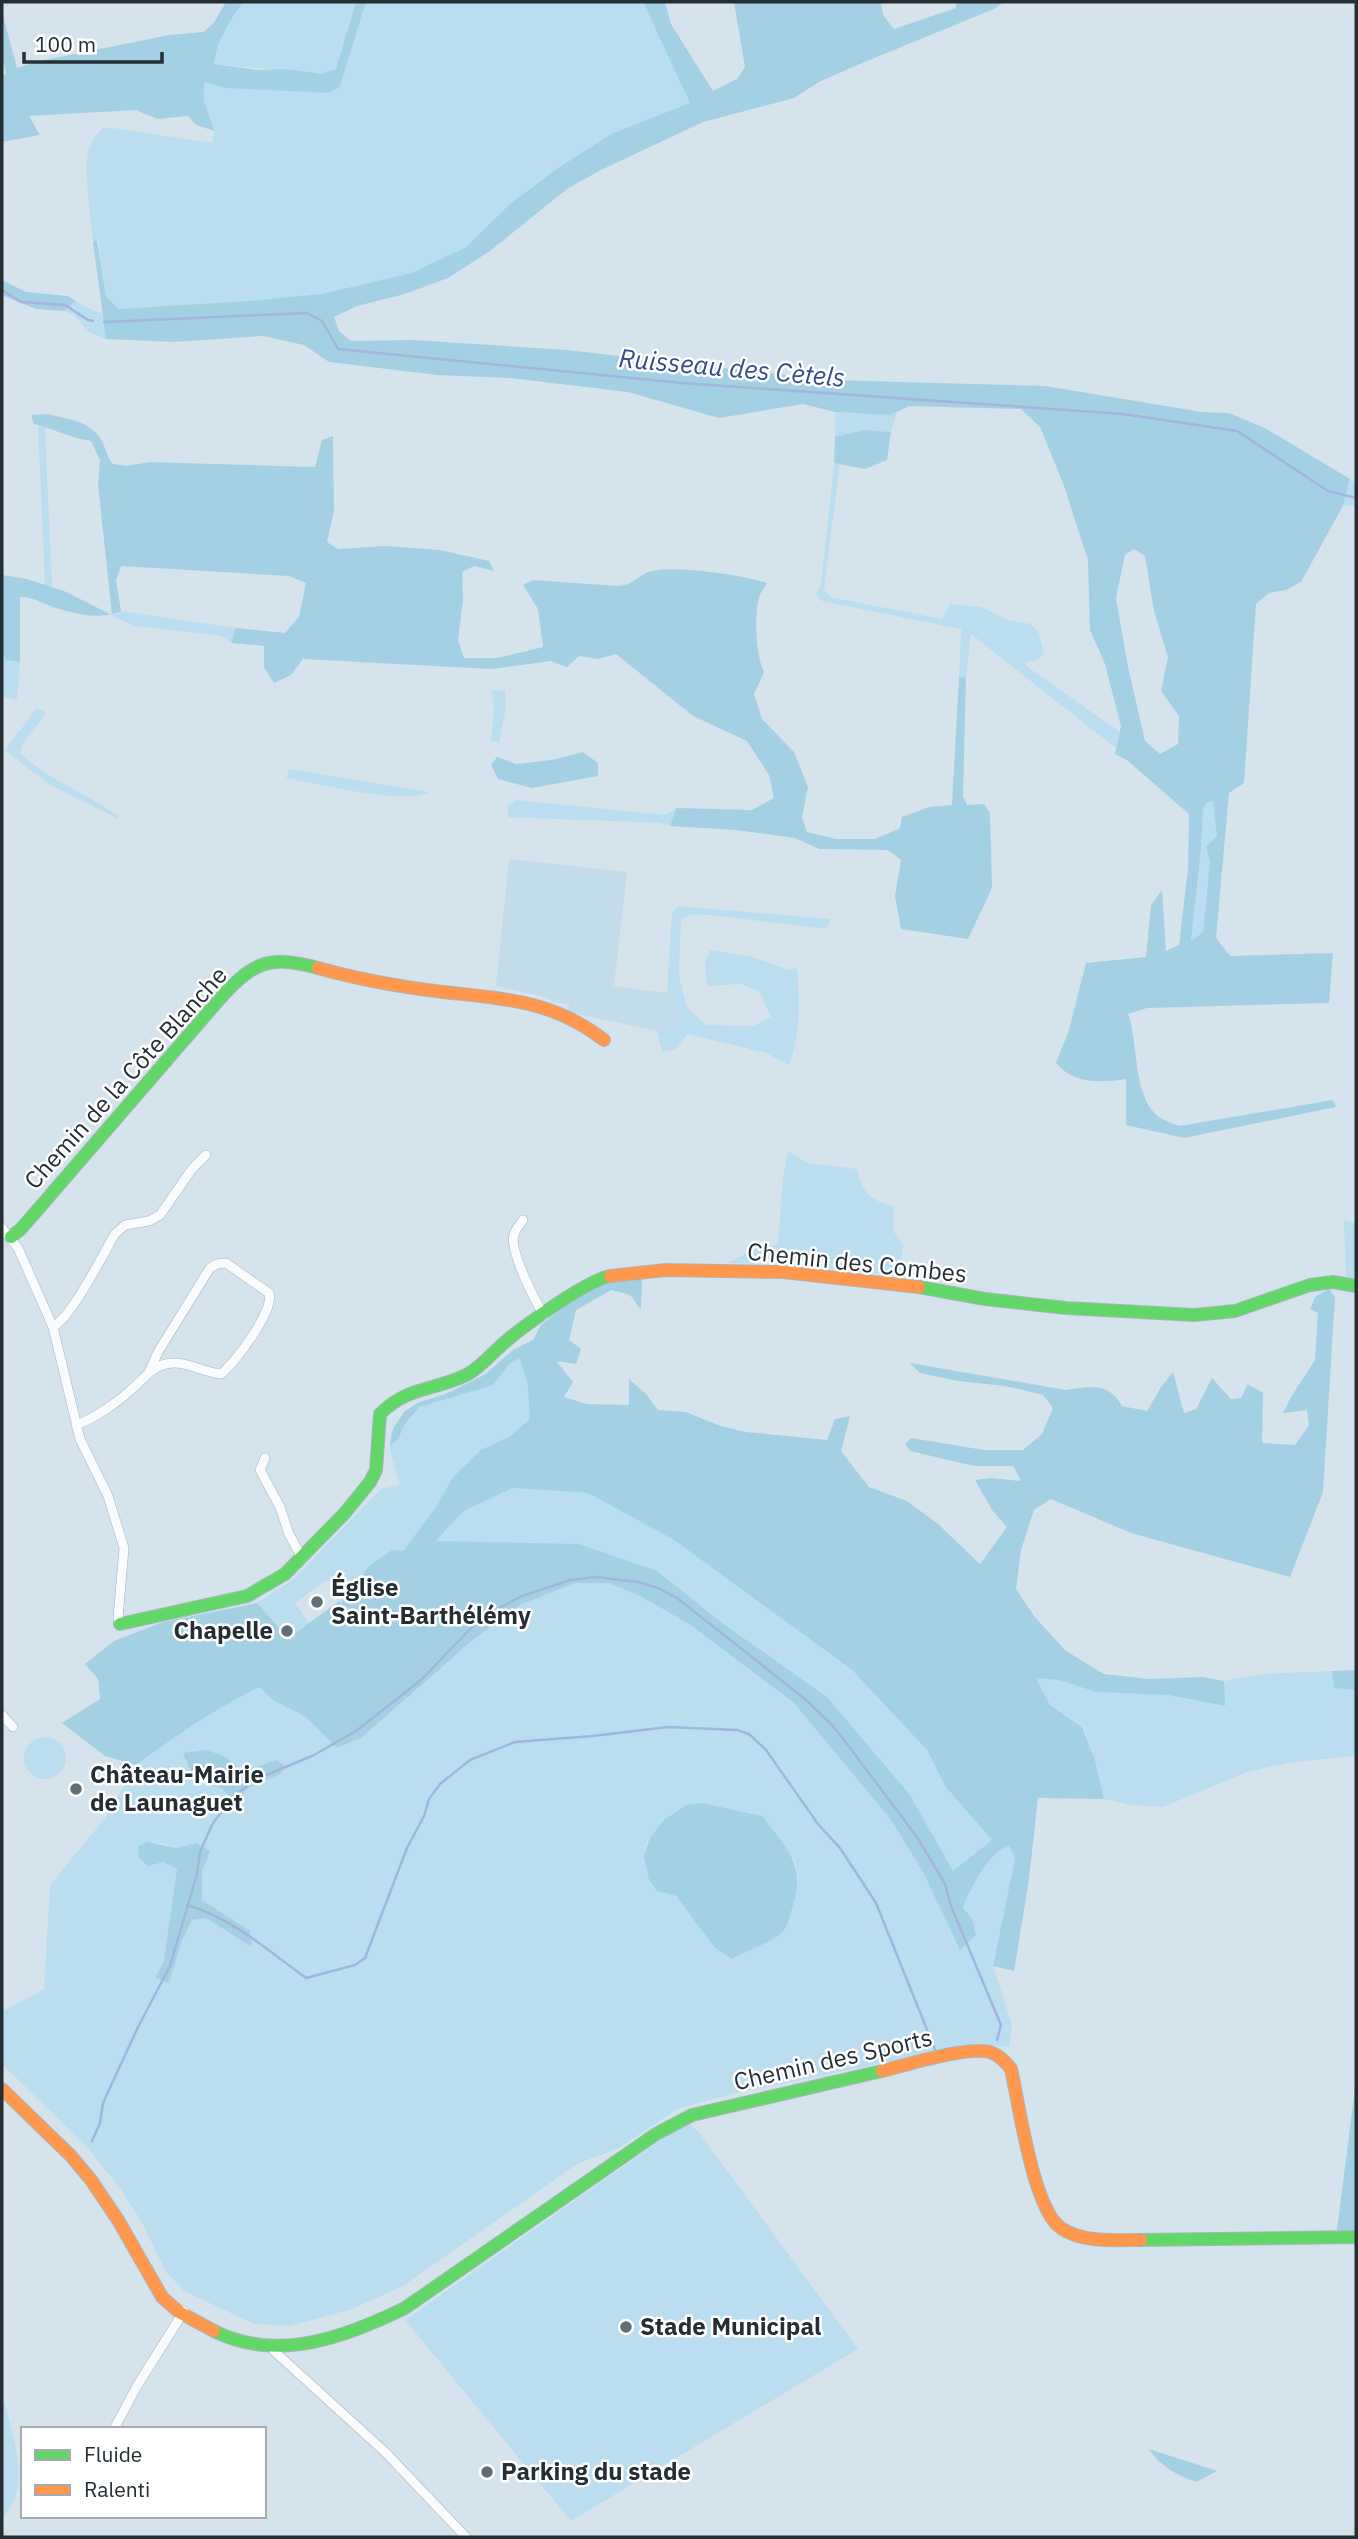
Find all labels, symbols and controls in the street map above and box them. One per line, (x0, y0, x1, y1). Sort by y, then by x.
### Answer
scale bar (24, 21, 163, 65)
text: 100 m (35, 30, 96, 58)
water label: Ruisseau des Cètels (617, 340, 847, 394)
street label: Chemin de la Côte Blanche (17, 959, 234, 1195)
street label: Chemin des Combes (746, 1235, 968, 1289)
place label: Église Saint-Barthélémy (331, 1571, 531, 1631)
marker: Église Saint-Barthélémy (309, 1594, 325, 1610)
place label: Chapelle (173, 1614, 273, 1646)
marker: Chapelle (279, 1623, 295, 1639)
place label: Château-Mairie de Launaguet (90, 1758, 264, 1818)
marker: Château-Mairie de Launaguet (68, 1781, 84, 1797)
street label: Chemin des Sports (730, 2021, 935, 2097)
place label: Stade Municipal (640, 2310, 821, 2342)
marker: Stade Municipal (618, 2319, 634, 2335)
legend (21, 2427, 266, 2518)
text: Fluide (84, 2440, 142, 2468)
place label: Parking du stade (501, 2455, 691, 2487)
marker: Parking du stade (479, 2464, 495, 2480)
text: Ralenti (84, 2475, 150, 2503)

